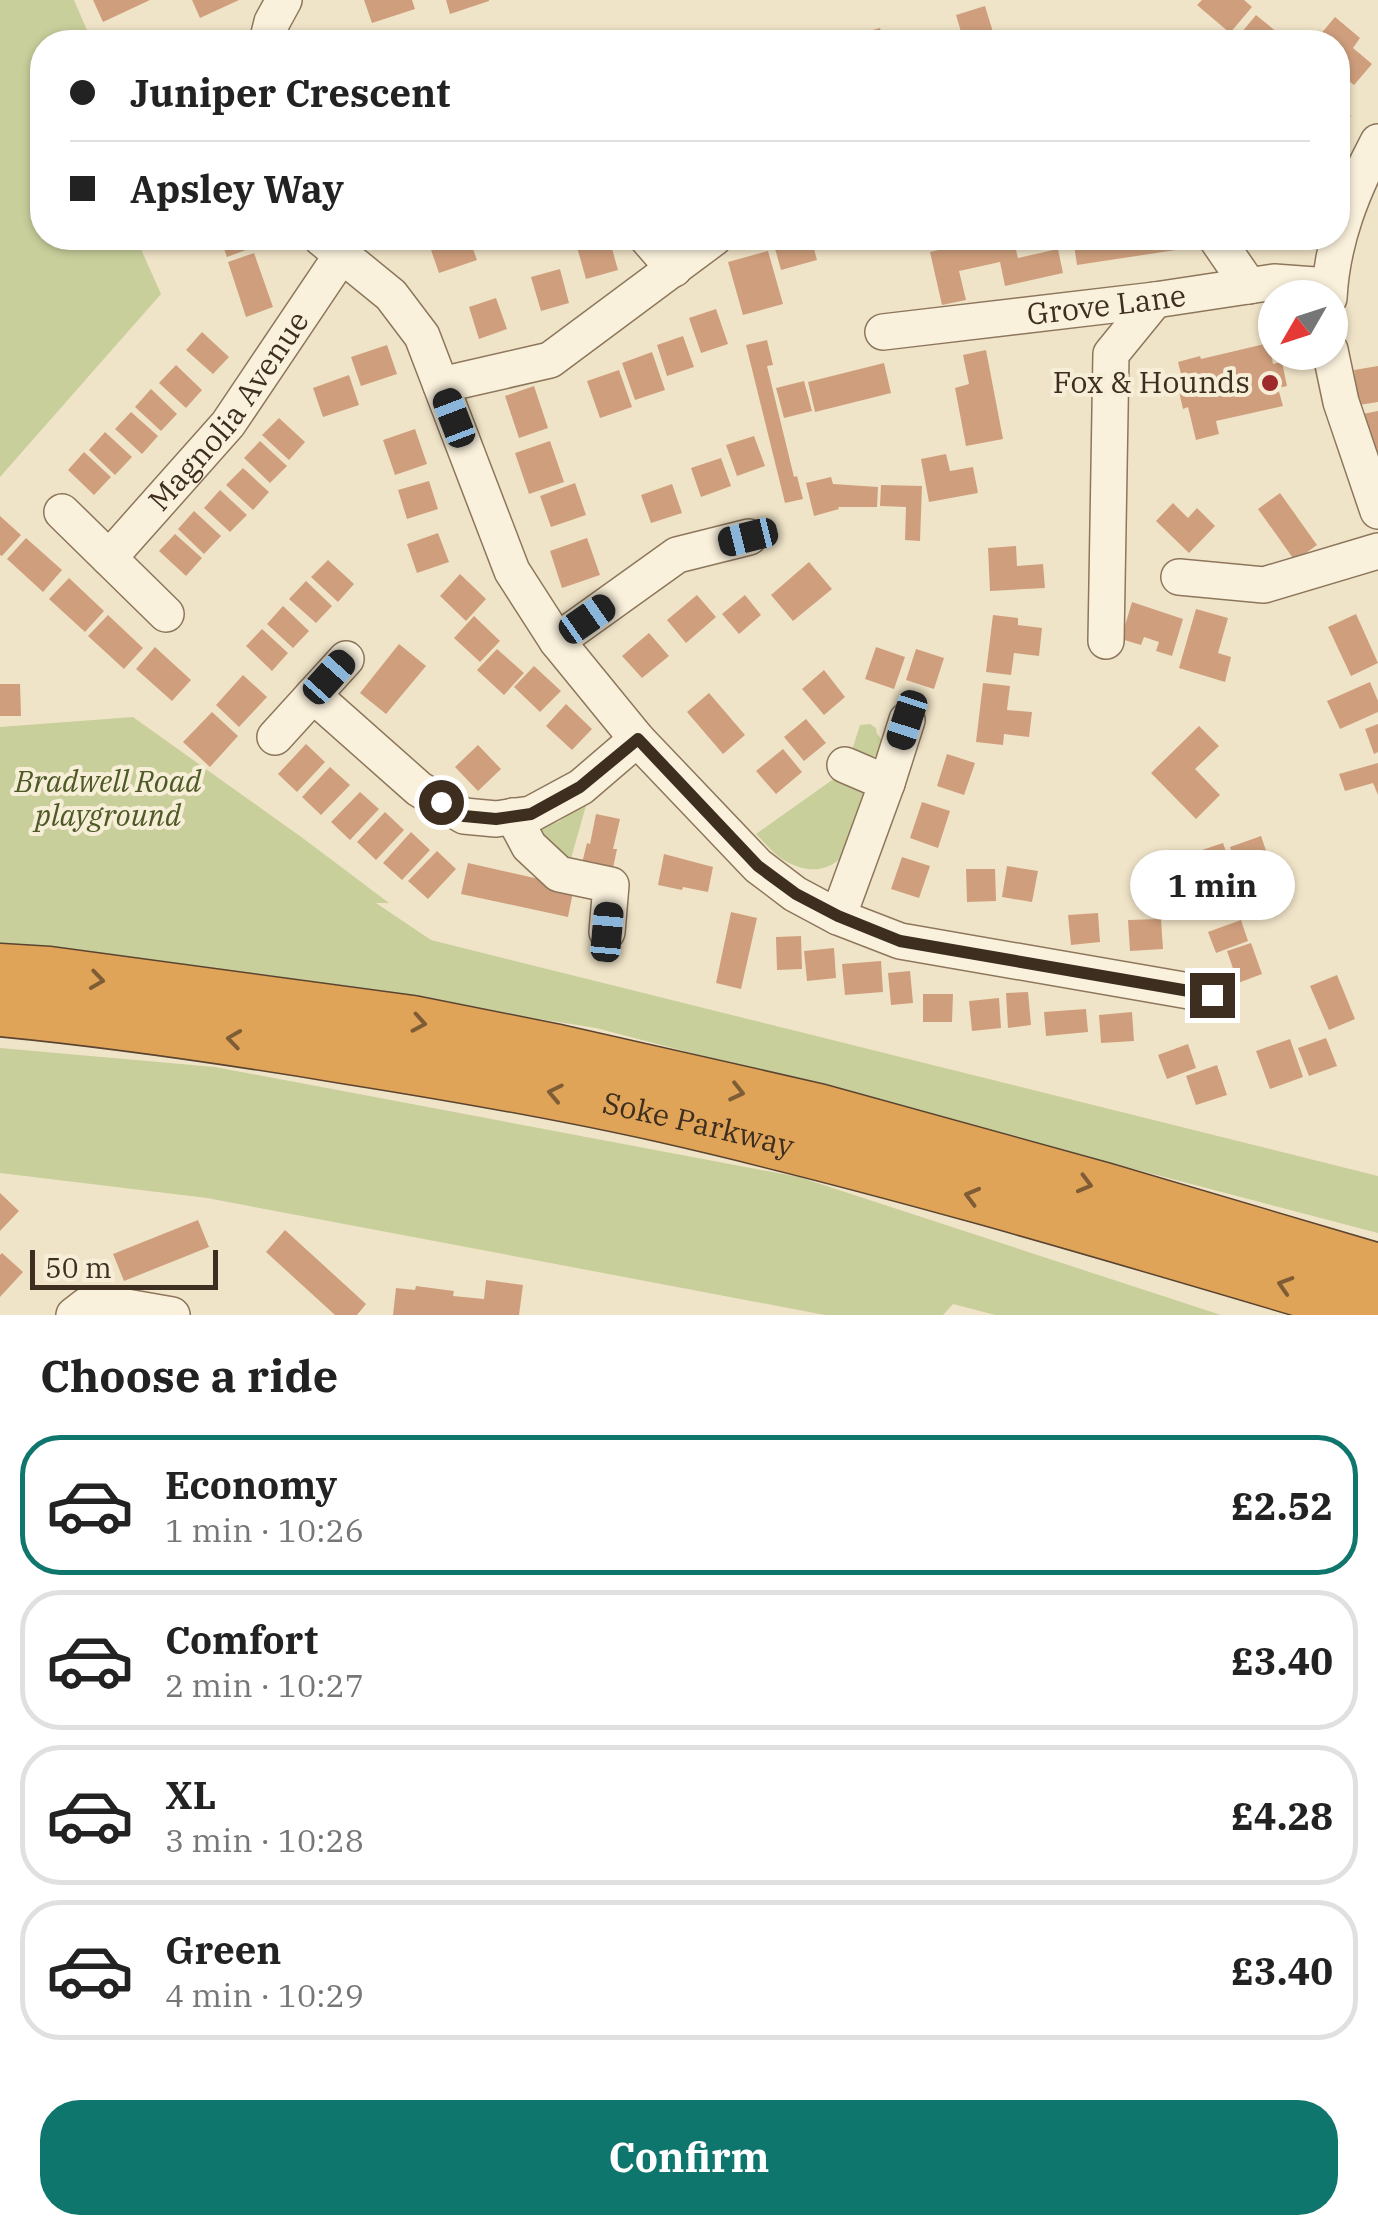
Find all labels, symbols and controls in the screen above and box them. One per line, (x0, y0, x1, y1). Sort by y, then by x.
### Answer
text: Juniper Crescent (130, 68, 450, 117)
text: Apsley Way (130, 164, 344, 213)
street label: Grove Lane (1025, 275, 1188, 333)
north arrow (1258, 280, 1348, 370)
map controls (1258, 280, 1348, 370)
street label: Magnolia Avenue (139, 303, 317, 518)
place label: Fox & Hounds (1053, 362, 1250, 401)
marker: Fox & Hounds (1259, 372, 1281, 394)
car (429, 385, 479, 451)
car (715, 515, 781, 559)
car (554, 590, 620, 648)
car (298, 645, 360, 709)
car (883, 687, 931, 753)
park label: Bradwell Road playground (14, 761, 202, 834)
route start (419, 780, 464, 825)
callout: 1 min (1130, 850, 1294, 920)
text: 1 min (1168, 864, 1257, 906)
car (589, 901, 625, 963)
one-way arrow (89, 968, 105, 989)
route end (1190, 973, 1235, 1018)
one-way arrow (411, 1012, 427, 1033)
one-way arrow (226, 1030, 243, 1051)
one-way arrow (728, 1080, 745, 1101)
street label: Soke Parkway (599, 1082, 798, 1165)
one-way arrow (546, 1084, 563, 1105)
one-way arrow (1076, 1172, 1093, 1193)
one-way arrow (964, 1186, 981, 1207)
scale bar (30, 1245, 218, 1290)
text: 50 m (45, 1249, 112, 1286)
one-way arrow (1277, 1276, 1294, 1297)
text: Choose a ride (40, 1346, 338, 1404)
icon: car (45, 1460, 135, 1550)
text: Economy (165, 1460, 337, 1509)
text: £2.52 (1231, 1481, 1333, 1530)
text: 1 min · 10:26 (165, 1509, 364, 1551)
icon: car (45, 1615, 135, 1705)
text: Comfort (165, 1615, 318, 1664)
text: £3.40 (1231, 1636, 1333, 1685)
text: 2 min · 10:27 (165, 1664, 364, 1706)
icon: car (45, 1770, 135, 1860)
text: XL (165, 1770, 216, 1819)
text: £4.28 (1231, 1791, 1333, 1840)
text: 3 min · 10:28 (165, 1819, 364, 1861)
icon: car (45, 1925, 135, 2015)
text: Green (165, 1925, 281, 1974)
text: £3.40 (1231, 1946, 1333, 1995)
text: 4 min · 10:29 (165, 1974, 364, 2016)
button: Confirm (40, 2100, 1338, 2215)

